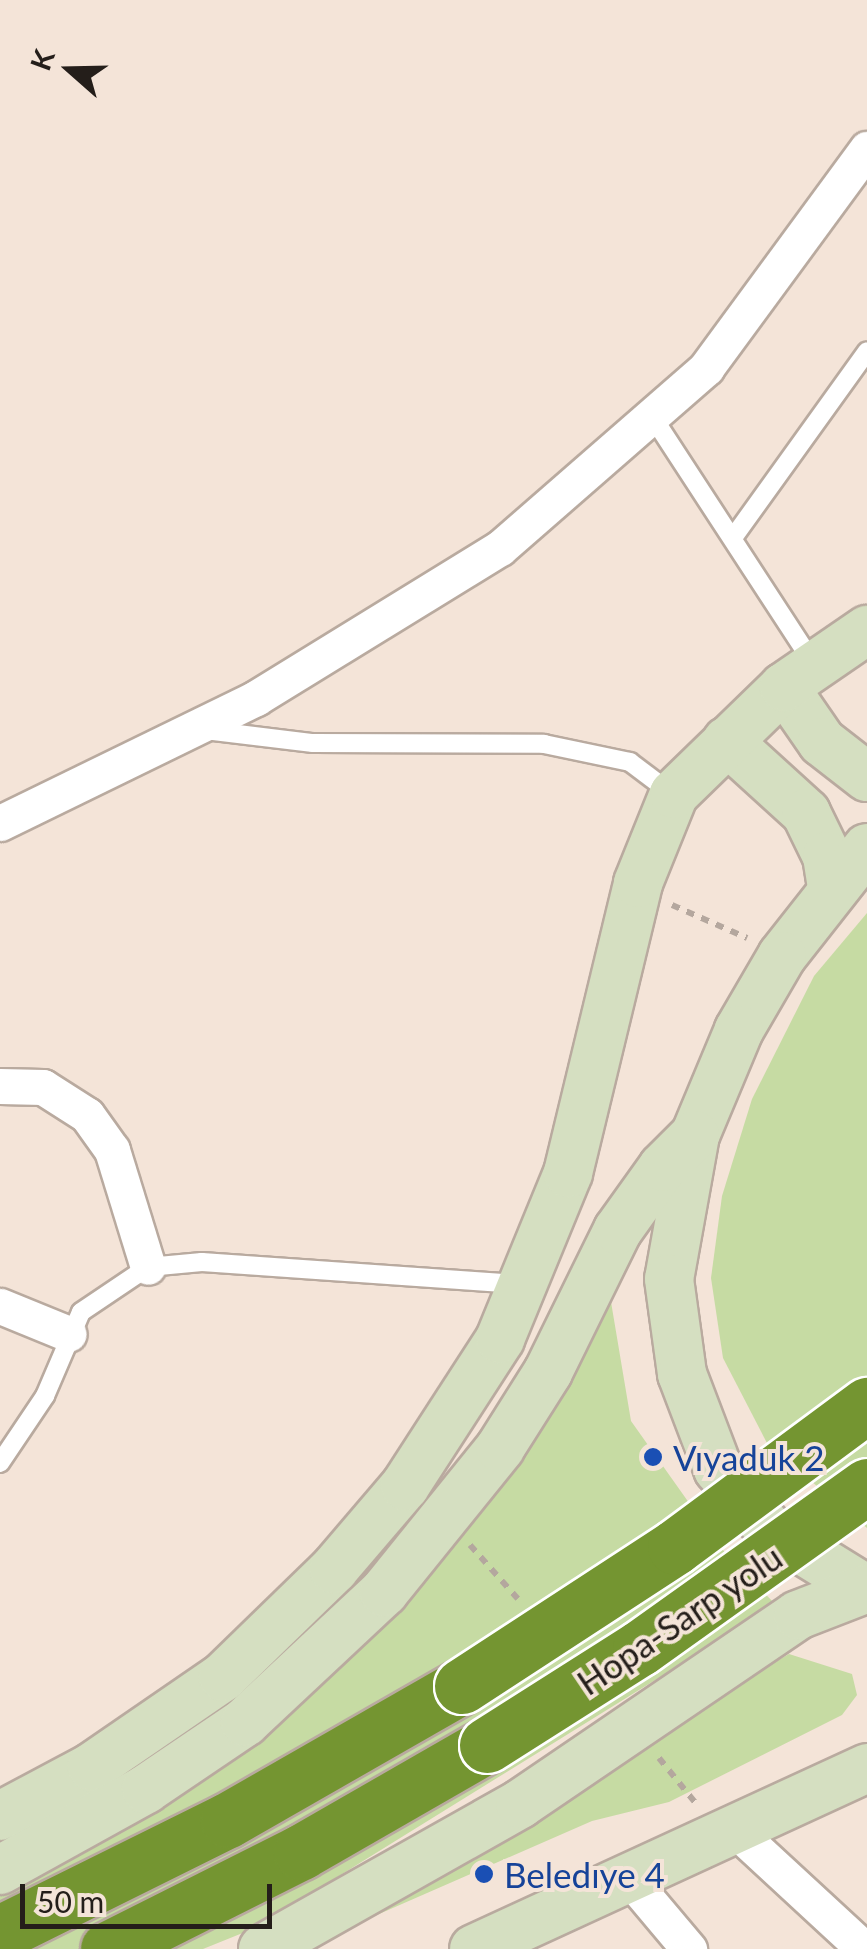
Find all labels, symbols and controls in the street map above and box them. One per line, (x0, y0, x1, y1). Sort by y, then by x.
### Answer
north arrow (20, 20, 120, 120)
text: K (23, 45, 61, 75)
place label: Vıyaduk 2 (673, 1436, 824, 1478)
marker: Vıyaduk 2 (642, 1446, 664, 1468)
street label: Hopa-Sarp yolu (568, 1535, 790, 1703)
place label: Beledıye 4 (504, 1853, 665, 1895)
marker: Beledıye 4 (473, 1863, 495, 1885)
scale bar (25, 1864, 278, 1926)
text: 50 m (37, 1883, 104, 1919)

